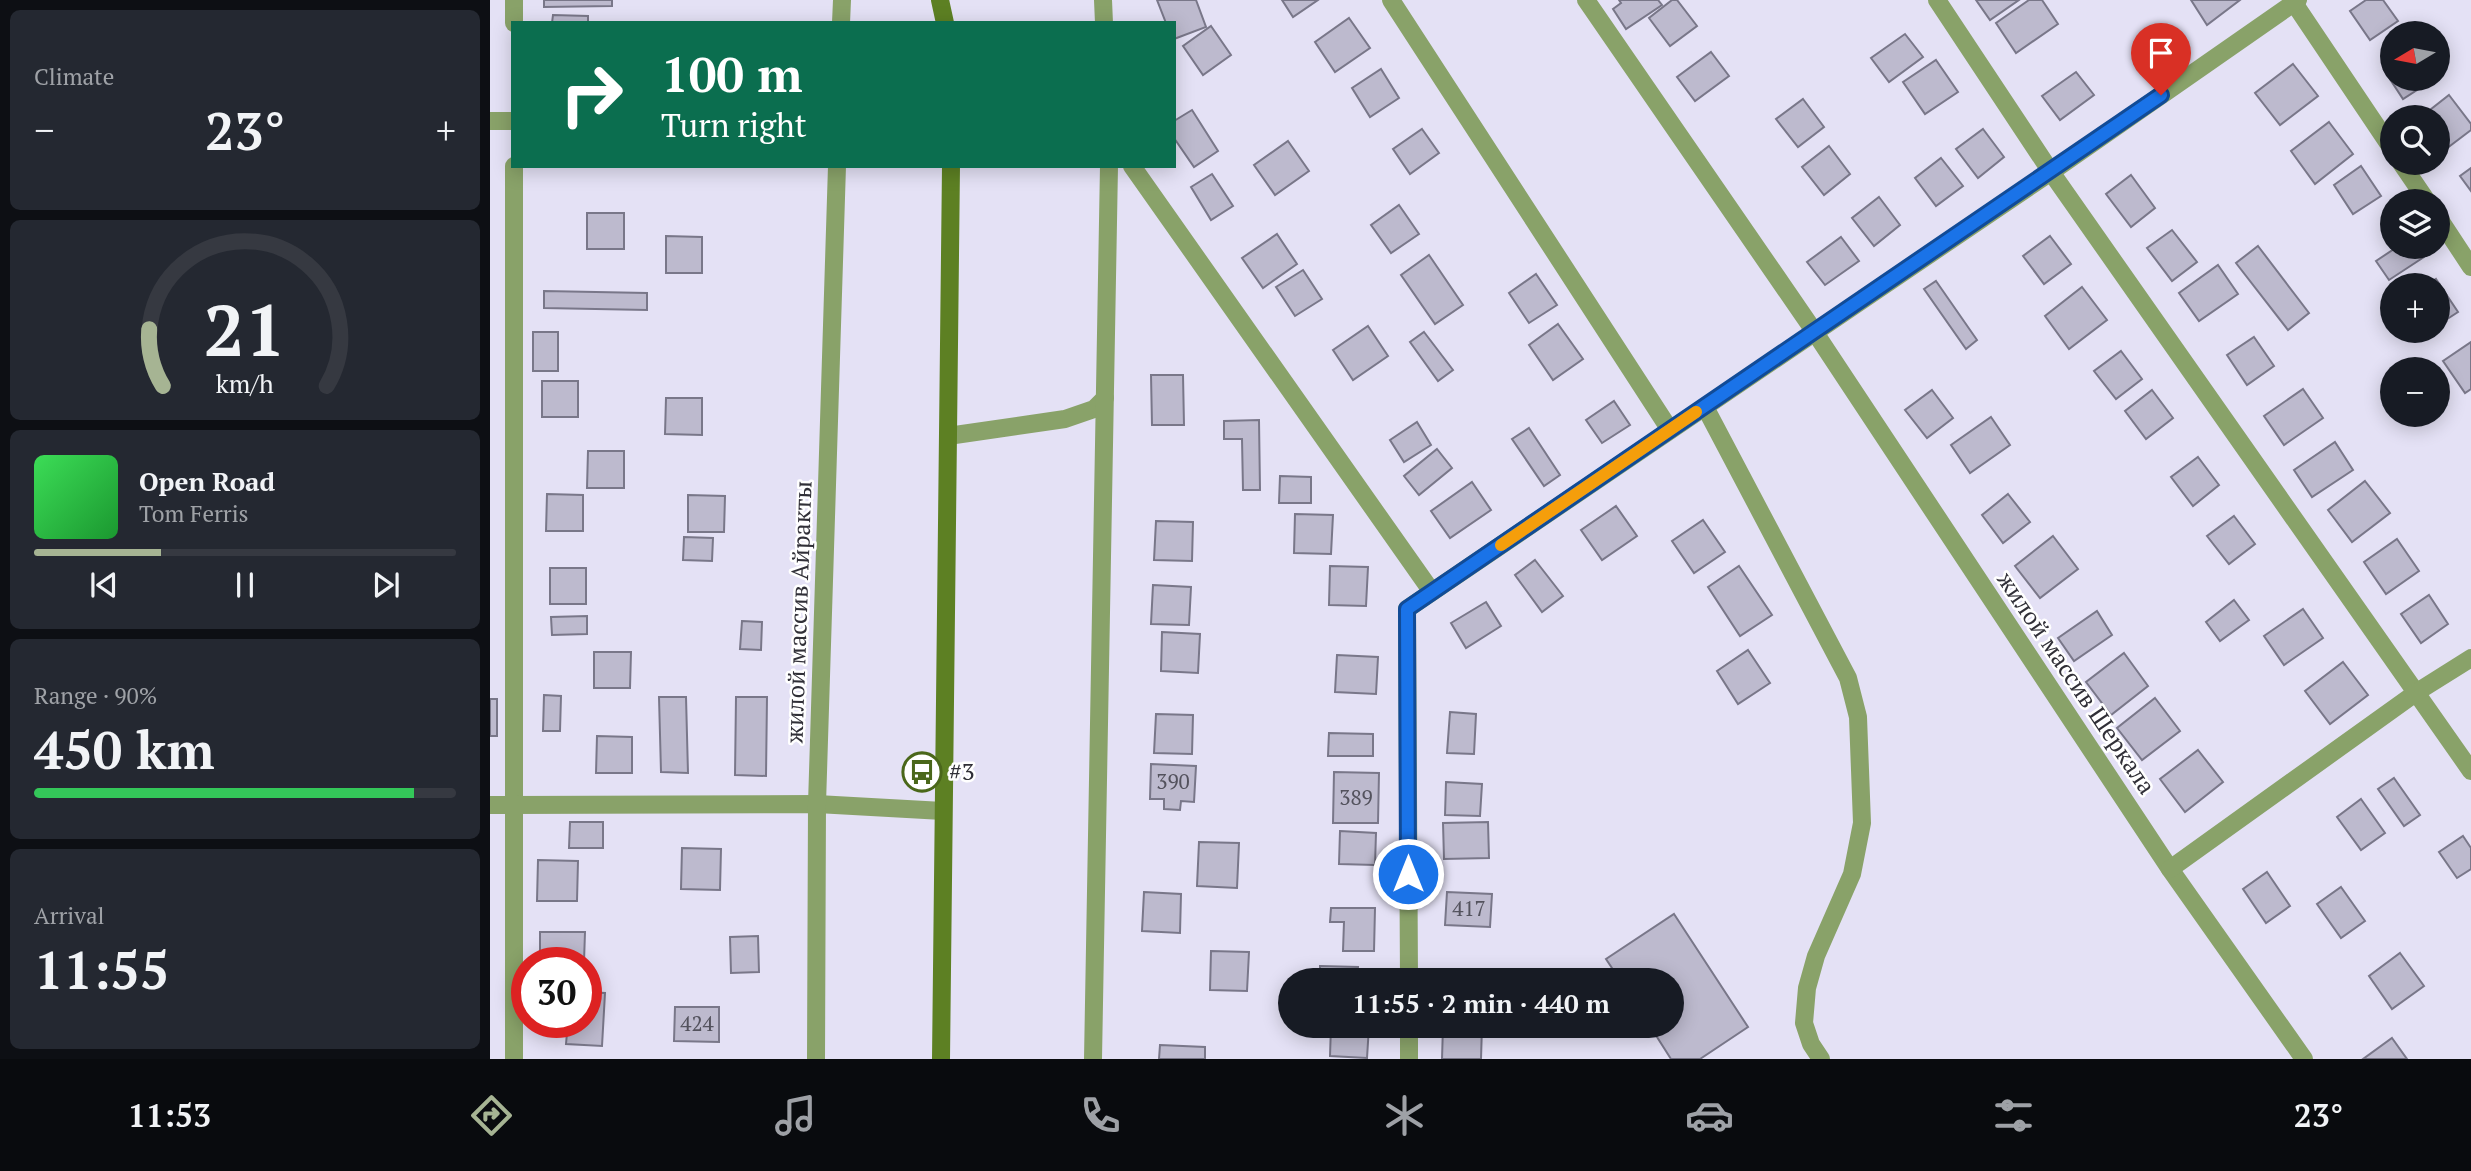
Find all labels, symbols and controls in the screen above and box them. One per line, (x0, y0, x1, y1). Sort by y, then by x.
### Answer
north arrow (2380, 21, 2450, 91)
map controls (2380, 21, 2450, 427)
pin (2131, 23, 2191, 95)
icon: arrive (2142, 34, 2180, 72)
text: 100 m (661, 41, 803, 106)
icon: right (546, 49, 637, 140)
text: Climate (34, 61, 114, 92)
text: 23° (205, 96, 285, 165)
text: Turn right (661, 104, 807, 146)
text: − (34, 105, 54, 155)
text: + (436, 105, 456, 155)
button: search (2380, 105, 2450, 175)
button: layers (2380, 189, 2450, 259)
button: + (2380, 273, 2450, 343)
text: 21 (204, 280, 286, 377)
button: − (2380, 357, 2450, 427)
text: km/h (216, 366, 274, 399)
text: Open Road (139, 464, 275, 498)
street label: жилой массив Айракты (777, 480, 819, 744)
text: Tom Ferris (139, 498, 249, 529)
street label: жилой массив Шеркала (1990, 565, 2163, 800)
icon: previous (85, 566, 123, 604)
icon: pause (226, 566, 264, 604)
icon: next (367, 566, 405, 604)
text: Range · 90% (34, 680, 157, 711)
text: 450 km (34, 715, 215, 784)
bus stop icon: #3 (901, 751, 943, 793)
place label: #3 (949, 755, 975, 787)
house number: 390 (1156, 767, 1190, 795)
house number: 389 (1339, 783, 1373, 811)
position arrow (1371, 837, 1445, 911)
house number: 417 (1452, 894, 1486, 922)
text: Arrival (34, 900, 105, 931)
text: 11:55 (34, 935, 169, 1004)
speed limit sign: 30 (511, 947, 602, 1038)
text: 11:55 · 2 min · 440 m (1352, 986, 1610, 1020)
house number: 424 (680, 1009, 715, 1037)
icon: directions (467, 1091, 516, 1140)
icon: music (771, 1091, 820, 1140)
icon: phone (1076, 1091, 1125, 1140)
icon: climate (1380, 1091, 1429, 1140)
icon: car (1685, 1091, 1734, 1140)
icon: filters (1989, 1091, 2038, 1140)
text: 11:53 (128, 1094, 211, 1136)
text: 23° (2294, 1094, 2343, 1136)

